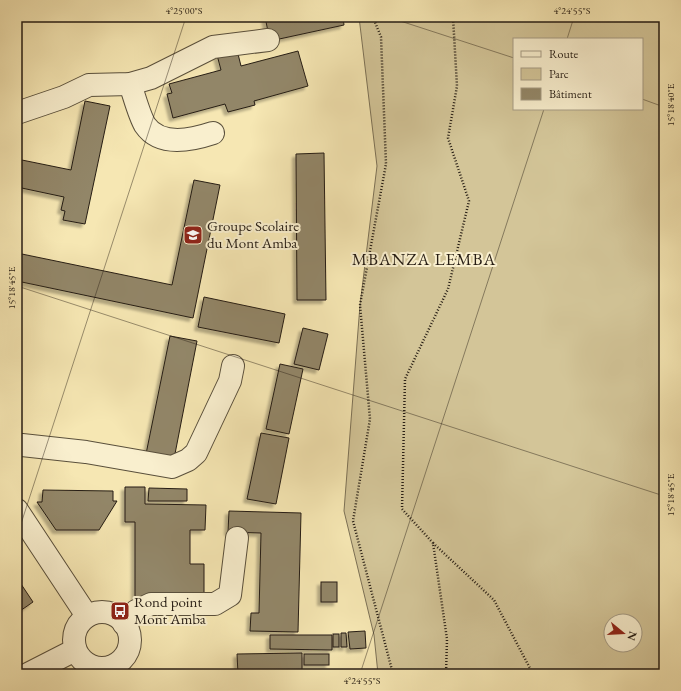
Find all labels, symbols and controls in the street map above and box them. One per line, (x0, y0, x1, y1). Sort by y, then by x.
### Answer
text: 4°25'00"S (166, 4, 203, 17)
text: 4°24'55"S (554, 4, 591, 17)
legend (513, 38, 643, 110)
text: Route (549, 46, 579, 62)
text: Parc (549, 66, 569, 82)
text: 15°18'40"E (664, 83, 677, 126)
text: Bâtiment (549, 86, 592, 102)
place label: Groupe Scolaire du Mont Amba (207, 216, 299, 252)
school or university icon: Groupe Scolaire du Mont Amba (182, 224, 204, 246)
district label: MBANZA LEMBA (352, 248, 496, 270)
text: 15°18'45"E (5, 266, 18, 309)
text: 15°18'45"E (664, 473, 677, 516)
place label: Rond point Mont Amba (134, 592, 206, 628)
bus stop icon: Rond point Mont Amba (109, 600, 131, 622)
north arrow (603, 613, 643, 653)
text: N (624, 630, 641, 643)
text: 4°24'55"S (344, 674, 381, 687)

